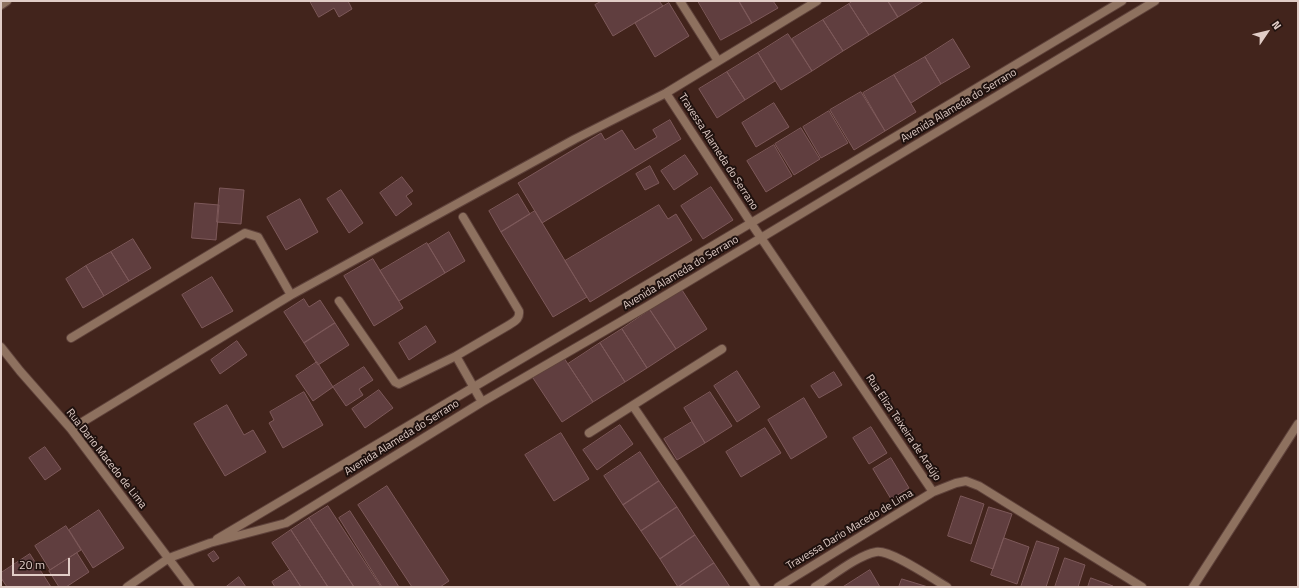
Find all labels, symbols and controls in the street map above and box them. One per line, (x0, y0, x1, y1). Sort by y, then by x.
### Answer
north arrow (1247, 12, 1287, 52)
text: N (1268, 17, 1286, 33)
street label: Avenida Alameda do Serrano (899, 66, 1019, 146)
street label: Travessa Alameda do Serrano (675, 91, 761, 213)
street label: Avenida Alameda do Serrano (621, 233, 741, 313)
street label: Rua Eliza Teixeira de Araújo (862, 372, 944, 484)
street label: Avenida Alameda do Serrano (342, 397, 462, 479)
street label: Rua Dario Macedo de Lima (63, 407, 149, 511)
street label: Travessa Dario Macedo de Lima (784, 487, 916, 573)
scale bar (14, 550, 72, 576)
text: 20 m (19, 555, 45, 574)

